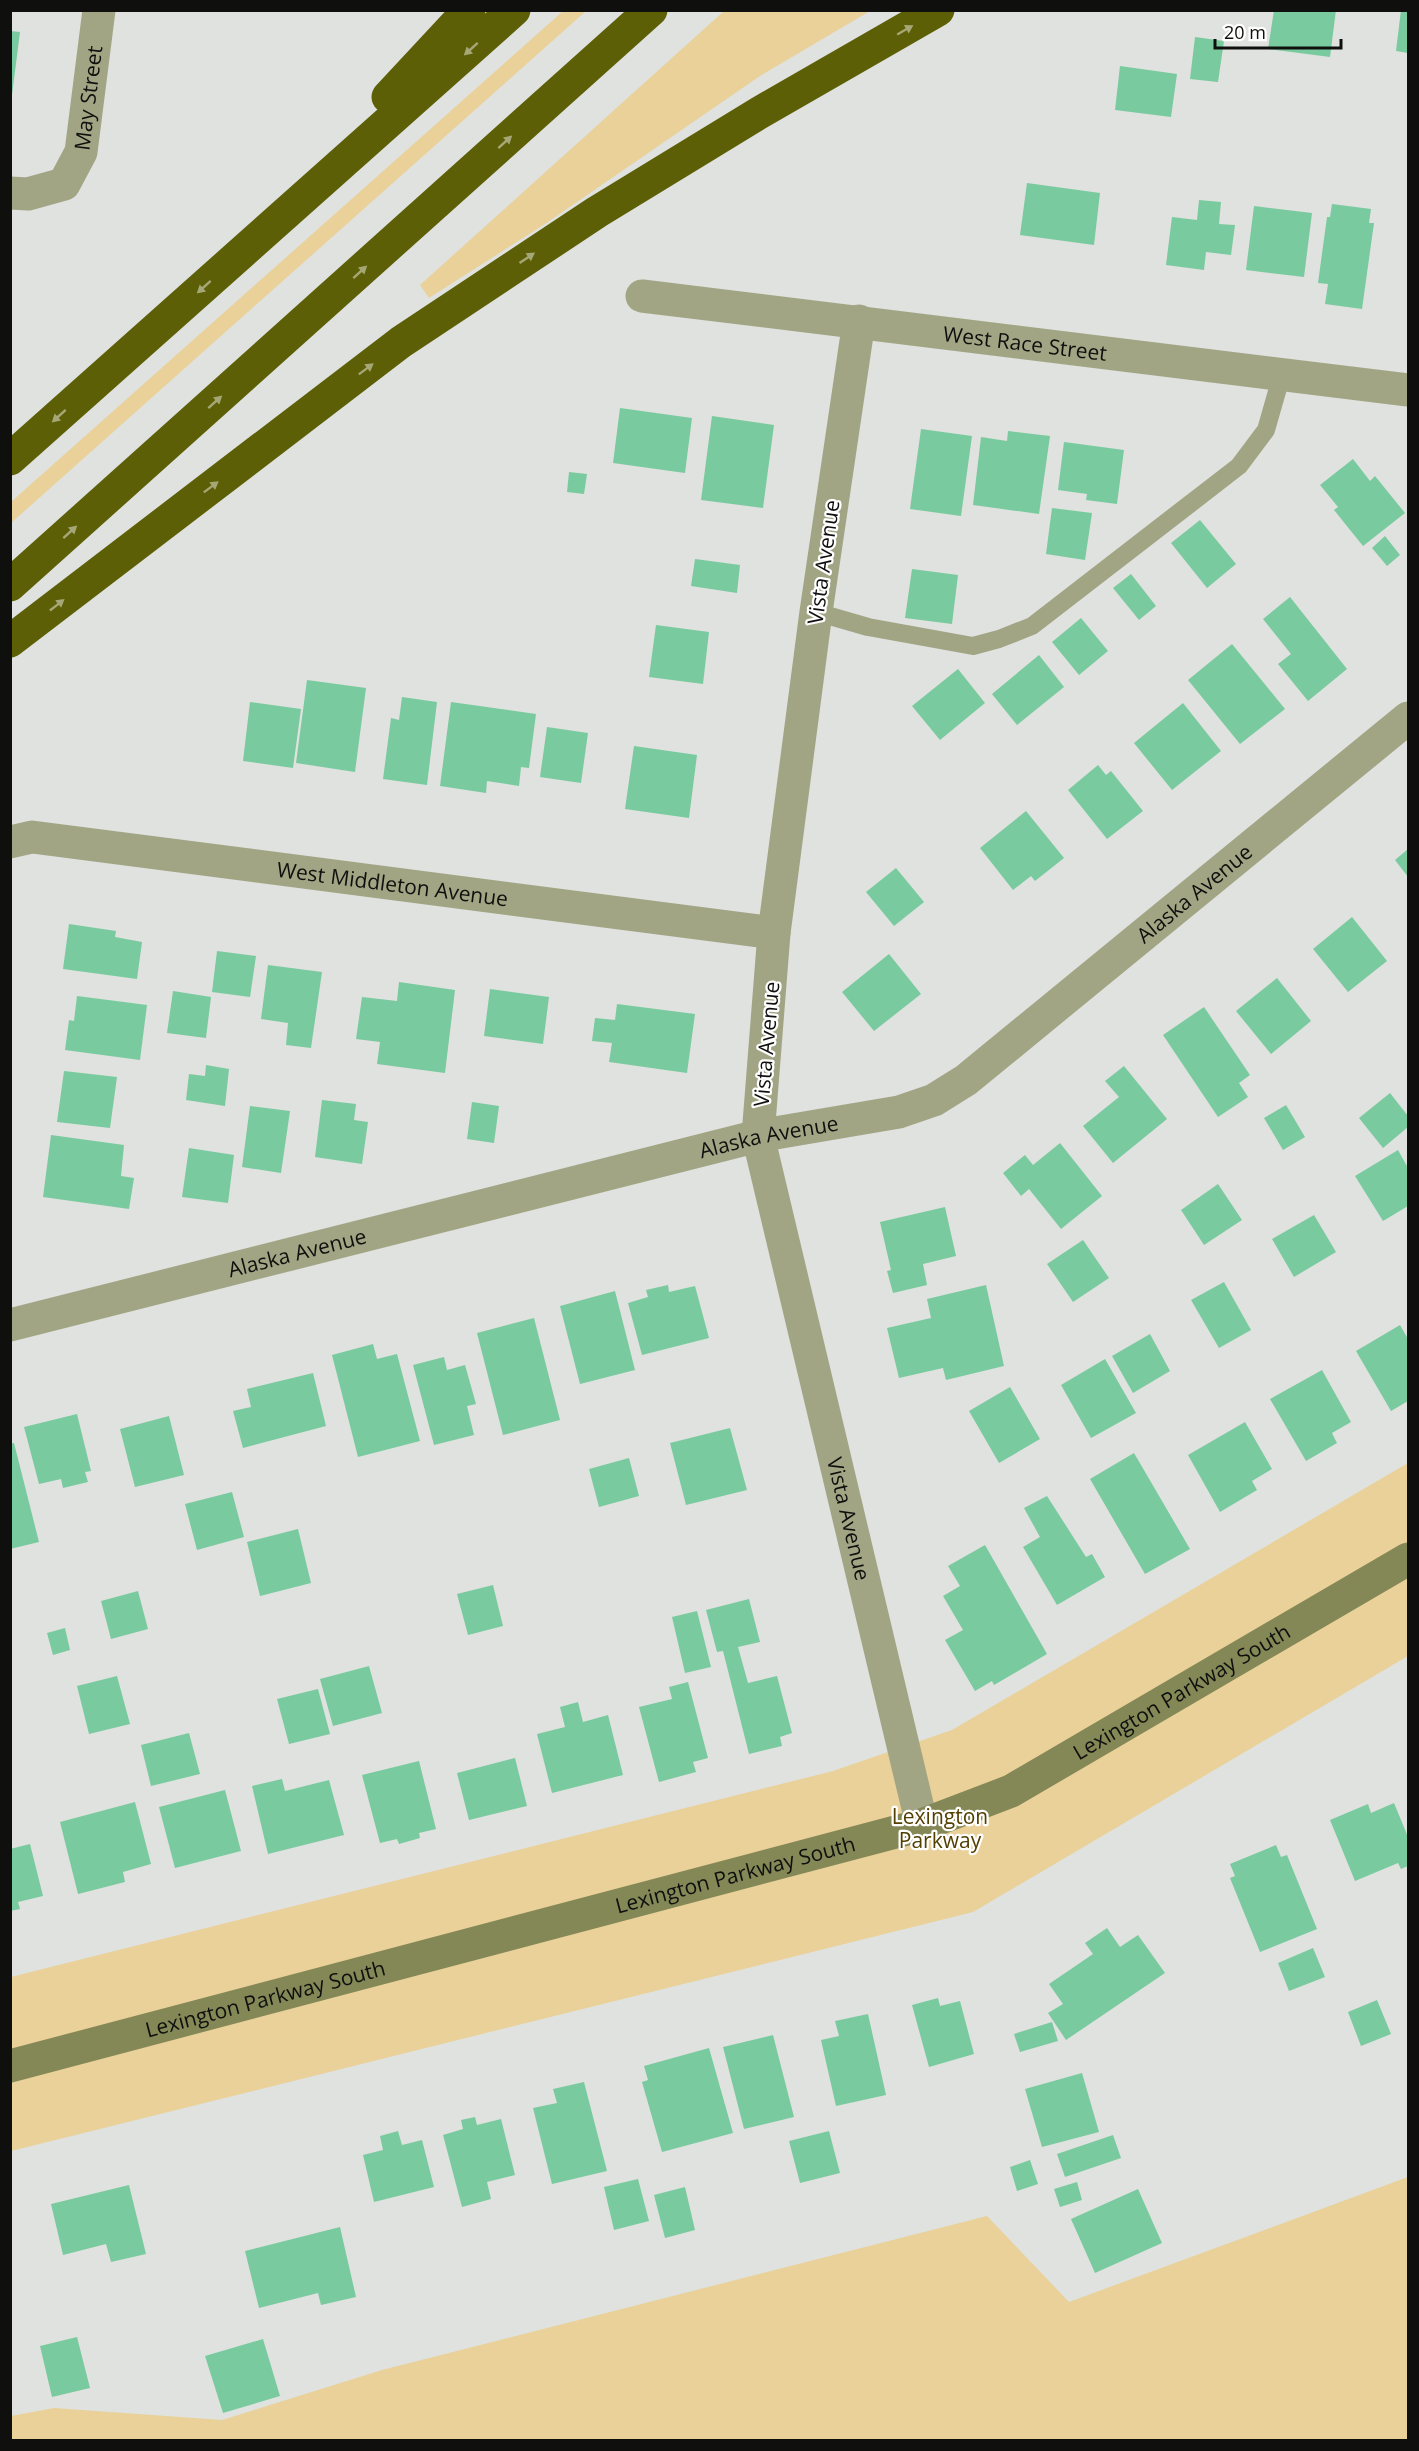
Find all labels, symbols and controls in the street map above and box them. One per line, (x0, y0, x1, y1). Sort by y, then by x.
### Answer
scale bar (1215, 12, 1341, 50)
text: 20 m (1224, 20, 1266, 44)
one-way arrow (897, 24, 913, 35)
one-way arrow (464, 42, 479, 55)
street label: May Street (67, 44, 108, 152)
one-way arrow (498, 135, 513, 149)
one-way arrow (519, 253, 535, 264)
one-way arrow (352, 266, 367, 279)
one-way arrow (197, 280, 212, 294)
street label: West Race Street (942, 319, 1109, 367)
one-way arrow (359, 363, 374, 375)
one-way arrow (207, 396, 222, 409)
one-way arrow (52, 409, 67, 422)
one-way arrow (203, 481, 219, 493)
street label: Vista Avenue (800, 498, 846, 626)
one-way arrow (62, 526, 77, 539)
one-way arrow (49, 600, 64, 612)
street label: Alaska Avenue (1130, 838, 1258, 949)
street label: West Middleton Avenue (275, 855, 510, 912)
street label: Vista Avenue (747, 980, 785, 1108)
street label: Alaska Avenue (696, 1109, 841, 1164)
street label: Alaska Avenue (225, 1222, 369, 1283)
street label: Vista Avenue (821, 1454, 877, 1583)
street label: Lexington Parkway South (1068, 1617, 1295, 1766)
park label: Lexington Parkway (892, 1802, 988, 1854)
street label: Lexington Parkway South (612, 1829, 858, 1920)
street label: Lexington Parkway South (142, 1953, 388, 2044)

